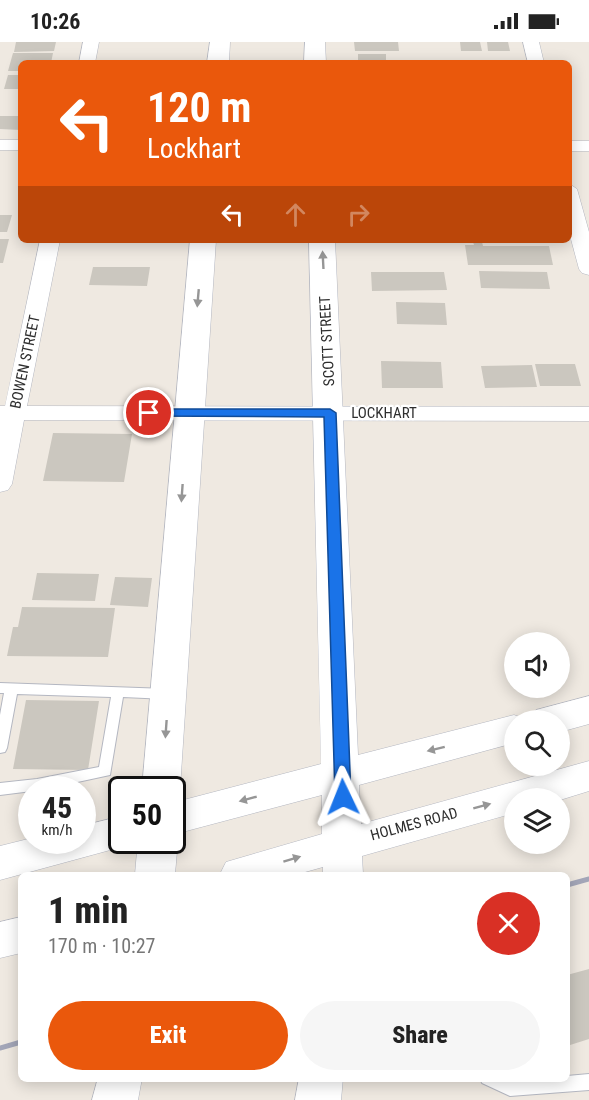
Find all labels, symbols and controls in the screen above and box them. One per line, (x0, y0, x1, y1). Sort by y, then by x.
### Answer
text: 10:26 (30, 9, 81, 34)
text: 120 m (147, 83, 252, 132)
icon: left (48, 84, 126, 162)
text: Lockhart (147, 133, 241, 165)
icon: left (216, 198, 249, 231)
icon: ahead (279, 198, 312, 231)
icon: right (342, 198, 375, 231)
one-way arrow (319, 251, 328, 270)
one-way arrow (193, 289, 203, 308)
street label: SCOTT STREET (316, 295, 338, 387)
street label: BOWEN STREET (6, 313, 44, 410)
pin (123, 387, 174, 438)
icon: arrive (132, 396, 165, 429)
street label: LOCKHART (351, 404, 417, 422)
one-way arrow (177, 483, 187, 502)
map controls (504, 632, 570, 854)
button: sound (504, 632, 570, 698)
button: search (504, 710, 570, 776)
one-way arrow (161, 720, 170, 739)
one-way arrow (427, 745, 446, 755)
position arrow (311, 765, 375, 829)
speed limit sign: 50 (108, 776, 186, 854)
button: layers (504, 788, 570, 854)
text: 45 (42, 790, 72, 825)
one-way arrow (239, 794, 257, 804)
one-way arrow (473, 801, 491, 810)
street label: HOLMES ROAD (368, 804, 460, 844)
text: km/h (42, 821, 72, 839)
one-way arrow (283, 854, 301, 863)
text: 1 min (48, 890, 128, 932)
button: close (477, 892, 540, 955)
text: 170 m · 10:27 (48, 934, 155, 958)
button: Exit (48, 1001, 288, 1070)
button: Share (300, 1001, 540, 1070)

